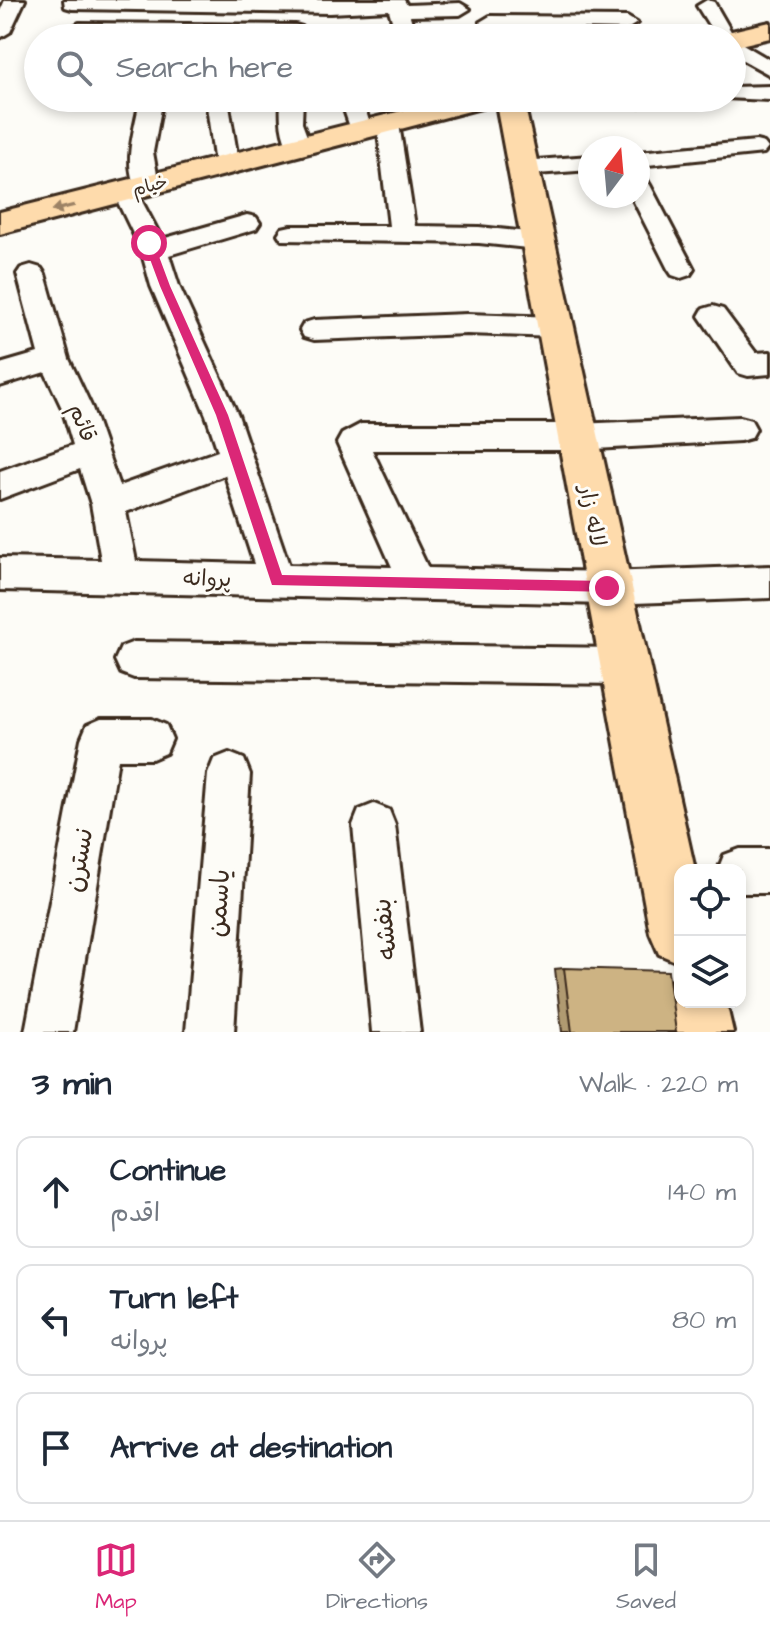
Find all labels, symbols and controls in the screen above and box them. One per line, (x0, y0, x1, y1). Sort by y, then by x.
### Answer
search box (24, 24, 746, 112)
icon: search (52, 46, 96, 90)
text: Search here (116, 47, 293, 89)
north arrow (578, 136, 650, 208)
street label: خیام (130, 169, 171, 204)
one-way arrow (50, 202, 75, 214)
route start (131, 225, 167, 261)
street label: قائم (61, 400, 103, 446)
street label: لاله زار (571, 481, 613, 549)
street label: پروانه (182, 563, 232, 595)
route end (589, 570, 625, 606)
street label: نسترن (56, 825, 102, 895)
map controls (674, 864, 746, 1008)
button: locate (674, 864, 746, 936)
street label: یاسمن (199, 868, 239, 938)
street label: بنفشه (364, 896, 406, 962)
button: layers (674, 936, 746, 1008)
text: 3 min (32, 1060, 112, 1108)
text: Walk · 220 m (579, 1066, 738, 1102)
text: Continue (110, 1150, 226, 1192)
icon: ahead (34, 1170, 78, 1214)
text: 140 m (668, 1174, 736, 1210)
text: اقدم (110, 1195, 160, 1231)
text: Turn left (110, 1278, 238, 1320)
icon: left (34, 1298, 78, 1342)
text: 80 m (672, 1302, 736, 1338)
text: پروانه (110, 1323, 168, 1359)
icon: arrive (34, 1426, 78, 1470)
text: Arrive at destination (110, 1427, 392, 1469)
tab: Map (94, 1538, 138, 1617)
tab: Directions (326, 1538, 428, 1617)
tab: Saved (616, 1538, 676, 1617)

